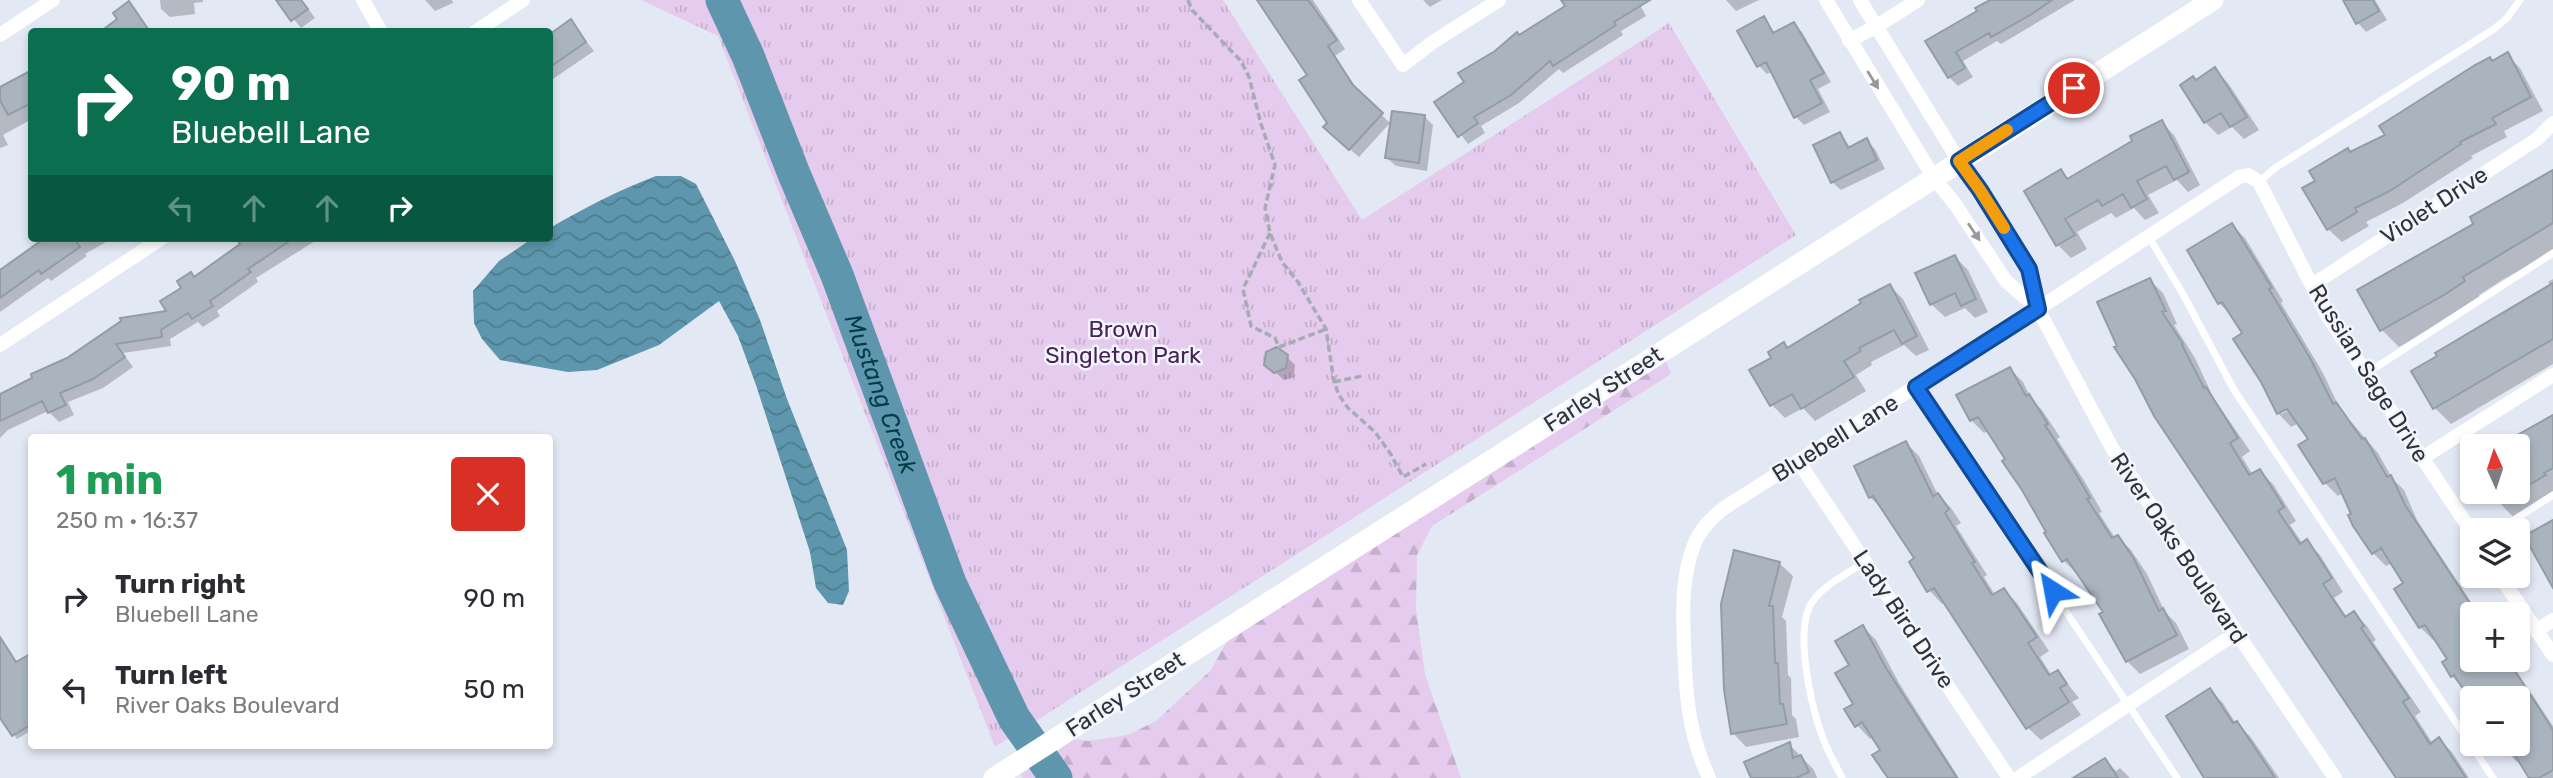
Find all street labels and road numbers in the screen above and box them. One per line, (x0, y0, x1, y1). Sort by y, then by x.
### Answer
street label: Violet Drive (2375, 160, 2493, 250)
street label: Russian Sage Drive (2303, 279, 2435, 467)
street label: Farley Street (1538, 340, 1668, 438)
street label: Bluebell Lane (1767, 388, 1903, 488)
street label: River Oaks Boulevard (2105, 447, 2253, 649)
street label: Lady Bird Drive (1847, 544, 1961, 694)
street label: Farley Street (1060, 645, 1190, 743)

